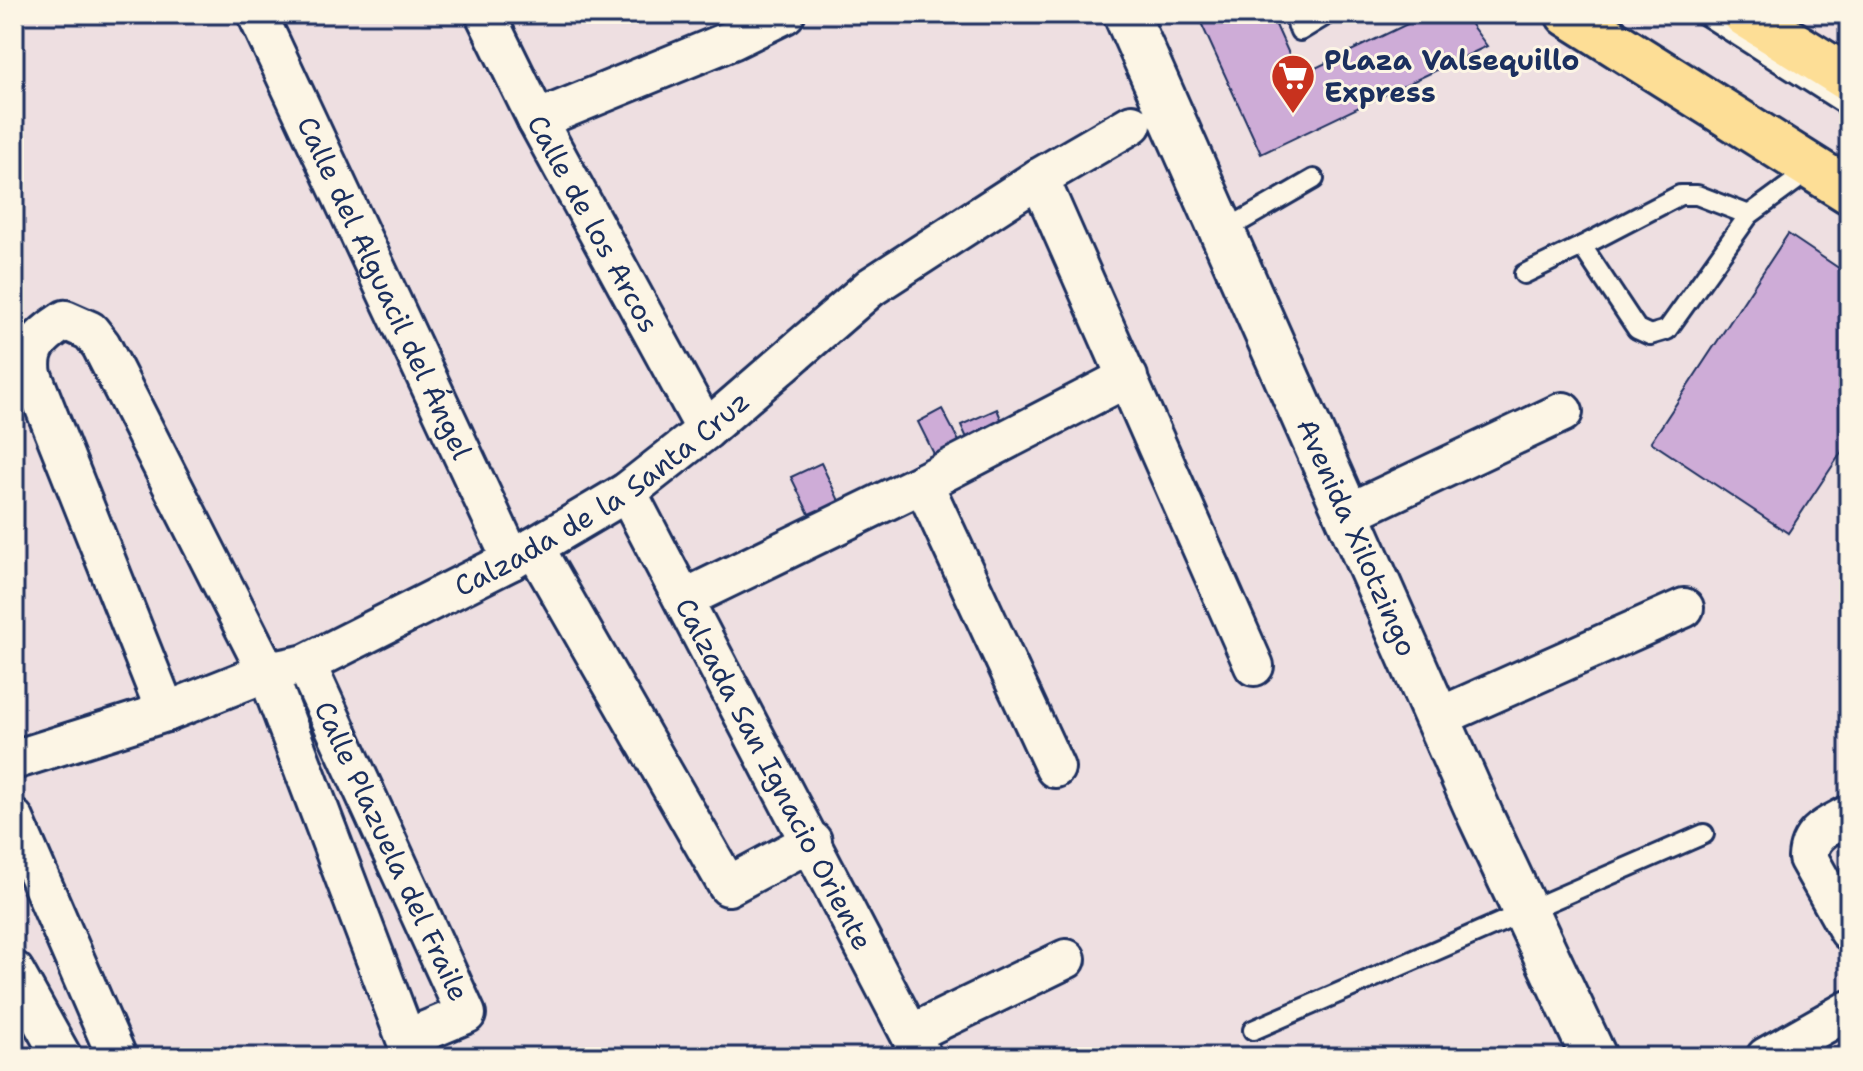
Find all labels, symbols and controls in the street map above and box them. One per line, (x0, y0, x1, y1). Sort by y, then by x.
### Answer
place label: PLaza Valsequillo Express (1324, 41, 1579, 111)
supermarket icon: PLaza Valsequillo Express (1269, 52, 1317, 115)
street label: Calle de los Arcos (519, 108, 668, 339)
street label: Calle del Alguacil del Ángel (288, 110, 481, 466)
street label: Calzada de la Santa Cruz (448, 382, 757, 605)
street label: Avenida Xilotzingo (1288, 412, 1426, 662)
street label: Calzada San Ignacio Oriente (667, 591, 882, 957)
street label: Calle Plazuela del Fraile (306, 695, 478, 1007)

